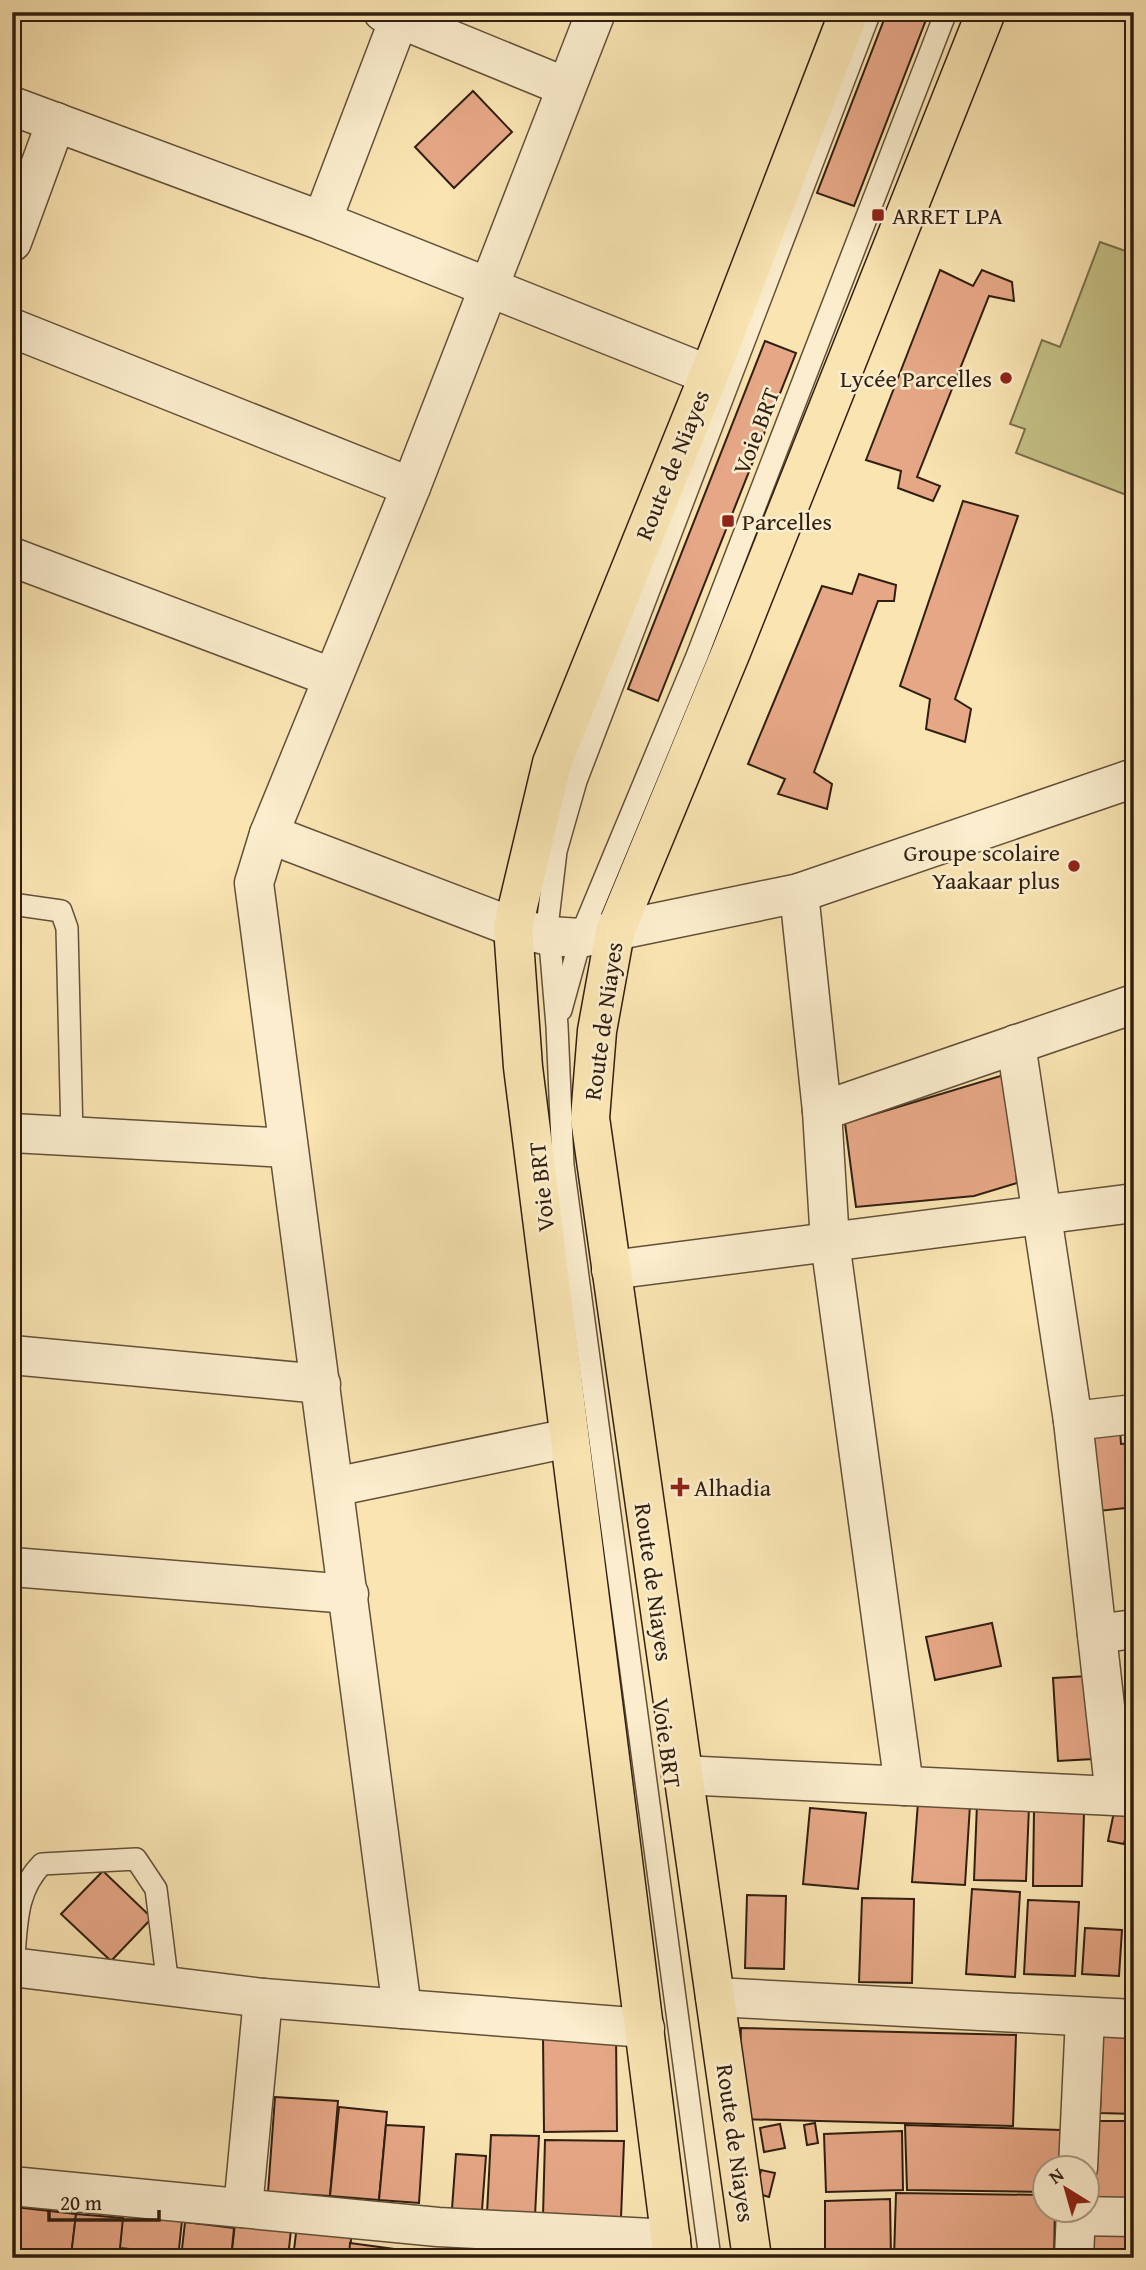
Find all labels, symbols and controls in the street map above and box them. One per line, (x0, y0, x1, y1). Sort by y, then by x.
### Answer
place label: ARRET LPA (892, 198, 1003, 233)
marker: ARRET LPA (870, 207, 886, 223)
place label: Lycée Parcelles (840, 361, 992, 396)
marker: Lycée Parcelles (998, 370, 1014, 386)
street label: Voie BRT (723, 383, 789, 479)
street label: Route de Niayes (626, 385, 718, 545)
place label: Parcelles (742, 504, 832, 539)
marker: Parcelles (720, 513, 736, 529)
place label: Groupe scolaire Yaakaar plus (904, 835, 1060, 898)
marker: Groupe scolaire Yaakaar plus (1066, 858, 1082, 874)
street label: Route de Niayes (575, 940, 631, 1102)
street label: Voie BRT (519, 1140, 563, 1234)
place label: Alhadia (694, 1470, 772, 1505)
marker: Alhadia (672, 1479, 688, 1495)
street label: Route de Niayes (626, 1501, 682, 1663)
street label: Voie BRT (643, 1696, 691, 1790)
street label: Route de Niayes (708, 2062, 764, 2224)
north arrow (1030, 2154, 1100, 2224)
text: N (1042, 2160, 1070, 2190)
scale bar (49, 2179, 159, 2223)
text: 20 m (60, 2187, 102, 2218)

